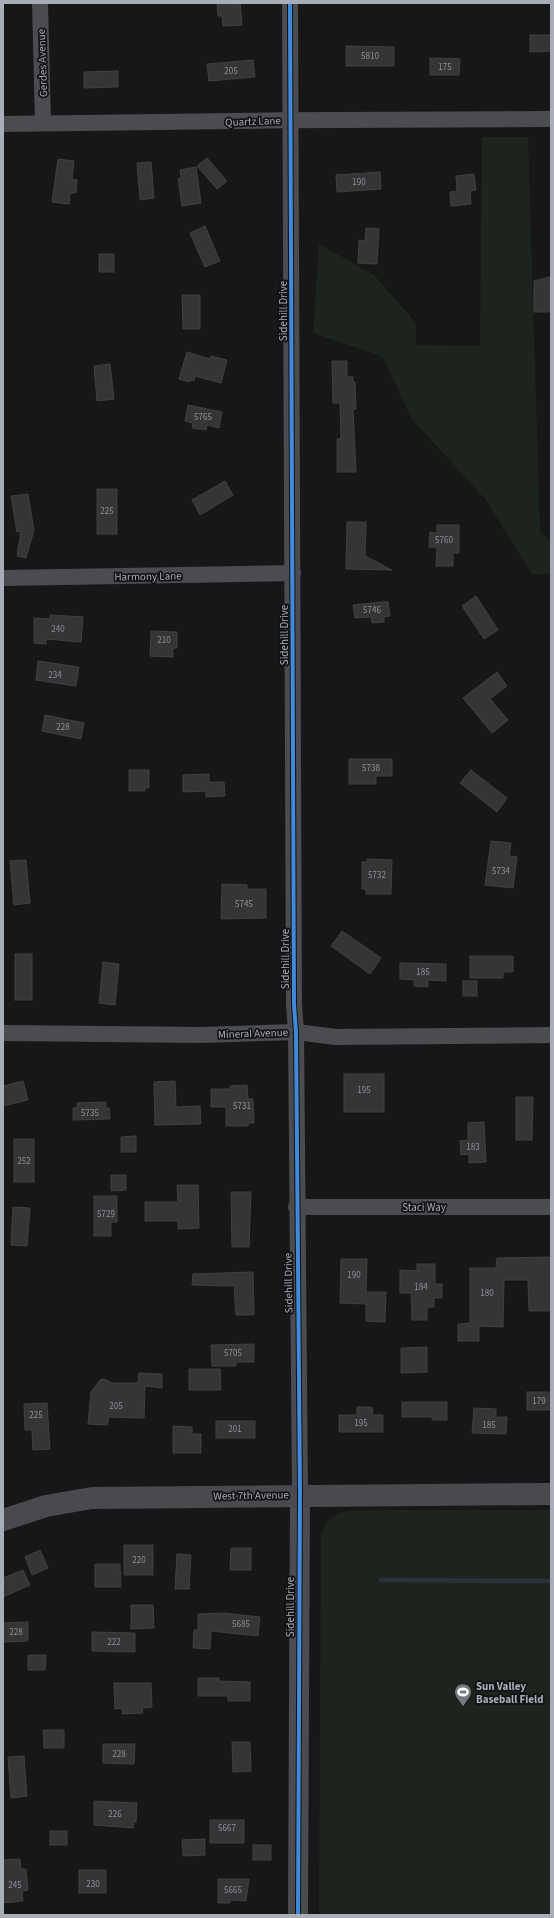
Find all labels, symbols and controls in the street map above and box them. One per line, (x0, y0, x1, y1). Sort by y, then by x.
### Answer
street label: Gerdes Avenue (34, 28, 51, 97)
house number: 5810 (361, 50, 379, 63)
house number: 175 (438, 61, 452, 74)
house number: 205 (224, 65, 238, 78)
street label: Quartz Lane (225, 113, 282, 130)
house number: 190 (352, 176, 366, 189)
street label: Sidehill Drive (276, 280, 291, 341)
house number: 5765 (194, 411, 212, 424)
house number: 225 (100, 505, 114, 518)
house number: 5760 (435, 534, 453, 547)
street label: Harmony Lane (114, 568, 182, 585)
street label: Sidehill Drive (277, 604, 292, 665)
house number: 5746 (363, 604, 381, 617)
house number: 240 (51, 623, 65, 636)
house number: 210 (157, 634, 171, 647)
house number: 234 (48, 669, 62, 682)
house number: 228 (56, 721, 70, 734)
house number: 5738 (362, 762, 380, 775)
house number: 5734 (492, 865, 510, 878)
house number: 5732 (368, 869, 386, 882)
house number: 5745 (235, 898, 253, 911)
street label: Sidehill Drive (278, 928, 293, 989)
house number: 185 (416, 966, 430, 979)
street label: Mineral Avenue (218, 1025, 289, 1042)
house number: 195 (357, 1084, 371, 1097)
house number: 5731 (233, 1100, 251, 1113)
house number: 5735 (81, 1107, 99, 1120)
house number: 183 (466, 1141, 480, 1154)
house number: 252 (17, 1155, 31, 1168)
street label: Staci Way (402, 1200, 446, 1215)
house number: 5729 (97, 1208, 115, 1221)
street label: Sidehill Drive (280, 1252, 297, 1313)
house number: 190 (347, 1269, 361, 1282)
house number: 184 (414, 1281, 428, 1294)
house number: 180 (480, 1287, 494, 1300)
house number: 5705 (224, 1347, 242, 1360)
house number: 179 (532, 1395, 546, 1408)
house number: 205 (109, 1400, 123, 1413)
house number: 225 (29, 1409, 43, 1422)
house number: 195 (354, 1417, 368, 1430)
house number: 185 (482, 1419, 496, 1432)
house number: 201 (228, 1423, 242, 1436)
street label: West 7th Avenue (213, 1487, 290, 1504)
house number: 220 (132, 1554, 146, 1567)
street label: Sidehill Drive (283, 1576, 298, 1637)
house number: 5685 (232, 1618, 250, 1631)
house number: 228 (9, 1626, 23, 1639)
house number: 222 (107, 1636, 121, 1649)
place label: Sun Valley Baseball Field (476, 1679, 543, 1707)
sports icon: Sun Valley Baseball Field (453, 1682, 473, 1707)
house number: 228 (112, 1748, 126, 1761)
house number: 226 (108, 1808, 122, 1821)
house number: 5667 (218, 1822, 236, 1835)
house number: 230 (86, 1878, 100, 1891)
house number: 245 (8, 1879, 22, 1892)
house number: 5665 (224, 1884, 242, 1897)

